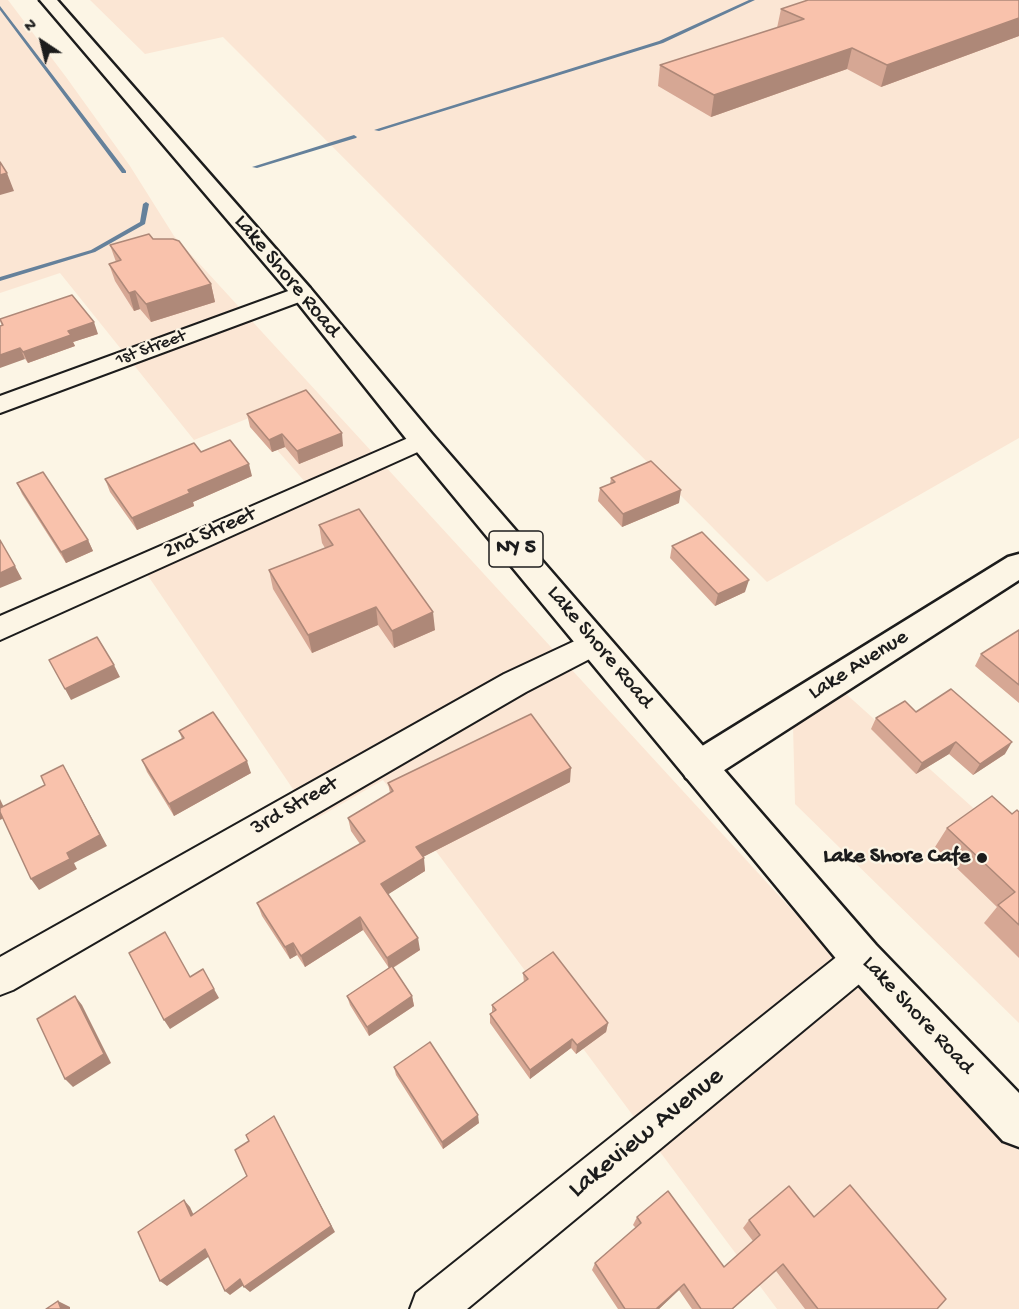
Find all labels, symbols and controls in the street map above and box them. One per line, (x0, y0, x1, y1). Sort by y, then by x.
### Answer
north arrow (12, 12, 72, 72)
text: N (22, 16, 41, 38)
street label: Lake Shore Road (227, 210, 345, 344)
street label: 1st Street (113, 326, 189, 372)
street label: 2nd Street (160, 502, 260, 566)
road number: NY 5 (489, 531, 543, 567)
street label: Lake Shore Road (540, 581, 658, 715)
street label: Lake Avenue (804, 625, 914, 707)
street label: 3rd Street (247, 772, 343, 842)
place label: Lake Shore Cafe (823, 845, 970, 871)
marker: Lake Shore Cafe (975, 851, 989, 865)
street label: Lake Shore Road (855, 951, 979, 1081)
street label: Lakeview Avenue (563, 1061, 731, 1207)

